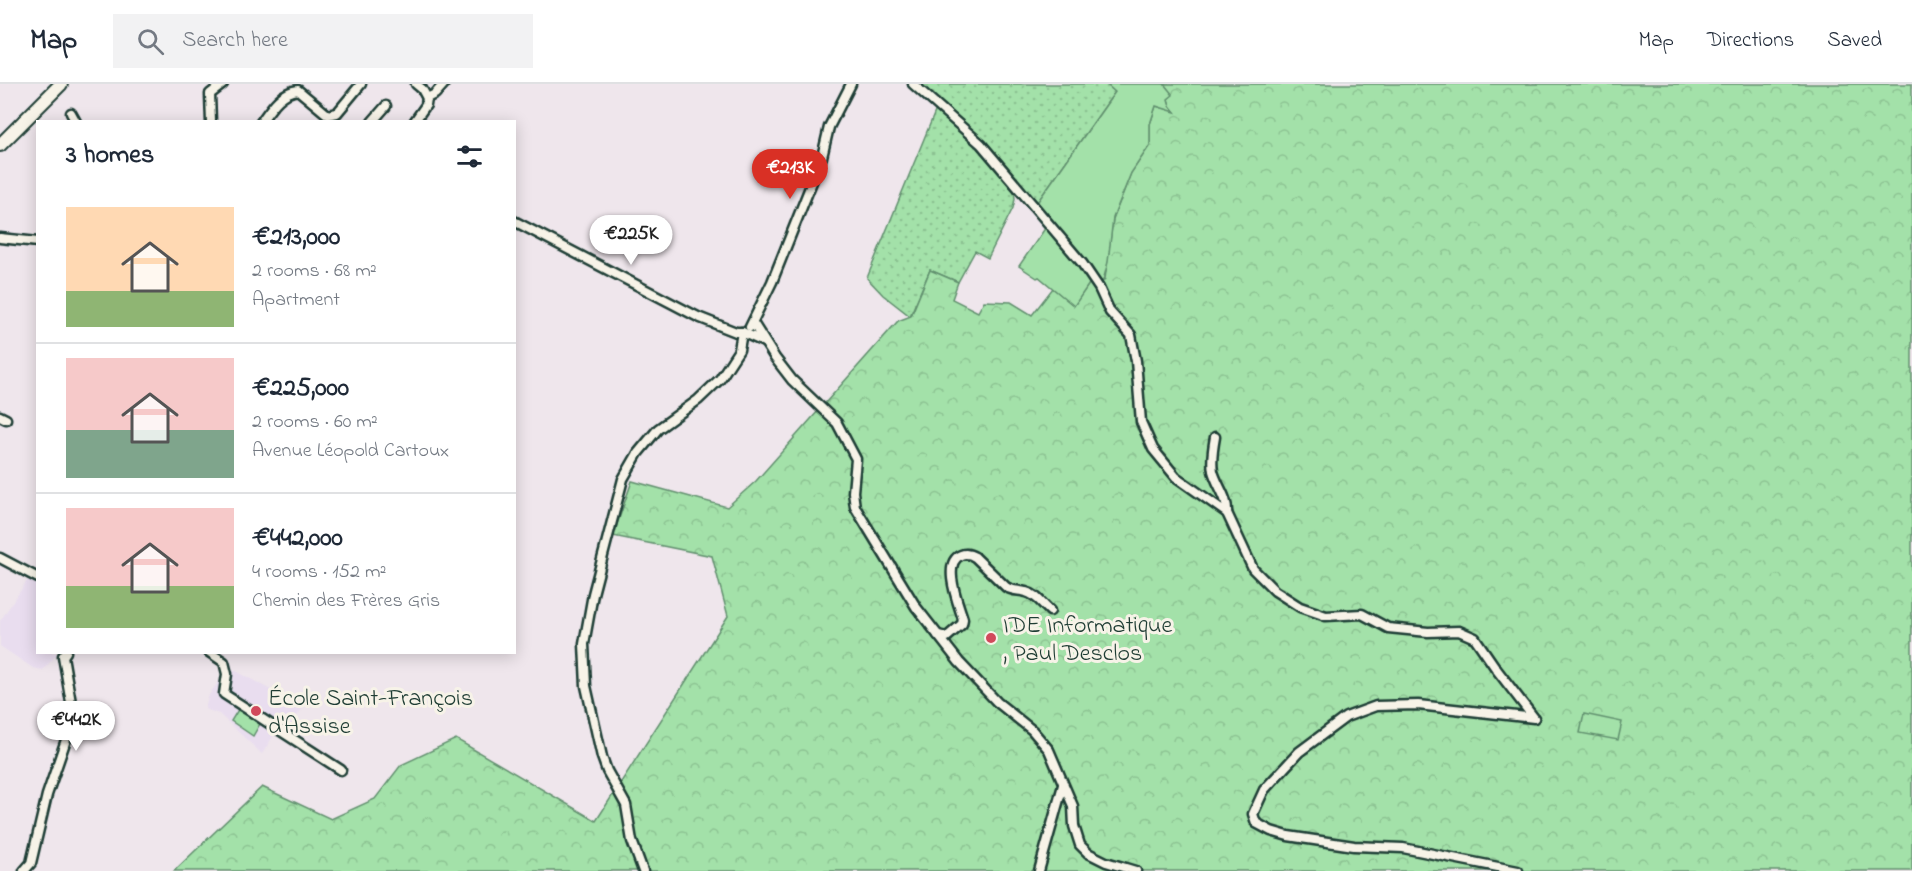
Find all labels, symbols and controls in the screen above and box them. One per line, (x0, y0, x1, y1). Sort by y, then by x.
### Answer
search box (113, 14, 533, 68)
text: Map (30, 21, 77, 62)
icon: search (134, 25, 167, 58)
text: Search here (182, 25, 288, 57)
text: Map (1638, 26, 1674, 56)
text: Directions (1707, 26, 1794, 56)
text: Saved (1827, 26, 1882, 56)
text: 3 homes (66, 137, 154, 175)
icon: filters (453, 140, 486, 173)
pin: €213K (748, 149, 832, 200)
text: €213K (766, 154, 814, 183)
pin: €225K (589, 215, 673, 266)
text: €213,000 (252, 219, 340, 257)
text: €225K (604, 220, 658, 249)
icon: home (114, 231, 186, 303)
text: 2 rooms · 68 m² (252, 257, 377, 286)
text: Apartment (252, 286, 340, 315)
text: €225,000 (252, 370, 349, 408)
icon: home (114, 382, 186, 454)
text: 2 rooms · 60 m² (252, 408, 378, 437)
text: Avenue Léopold Cartoux (252, 437, 449, 466)
text: €442,000 (252, 520, 343, 558)
icon: home (114, 532, 186, 604)
text: 4 rooms · 152 m² (252, 558, 386, 587)
text: Chemin des Frères Gris (252, 587, 440, 616)
place label: IDE Informatique , Paul Desclos (1003, 609, 1172, 672)
marker: IDE Informatique , Paul Desclos (984, 631, 998, 645)
place label: École Saint-François d'Assise (268, 682, 473, 745)
pin: €442K (34, 701, 118, 752)
marker: École Saint-François d'Assise (249, 704, 263, 718)
text: €442K (51, 706, 101, 735)

